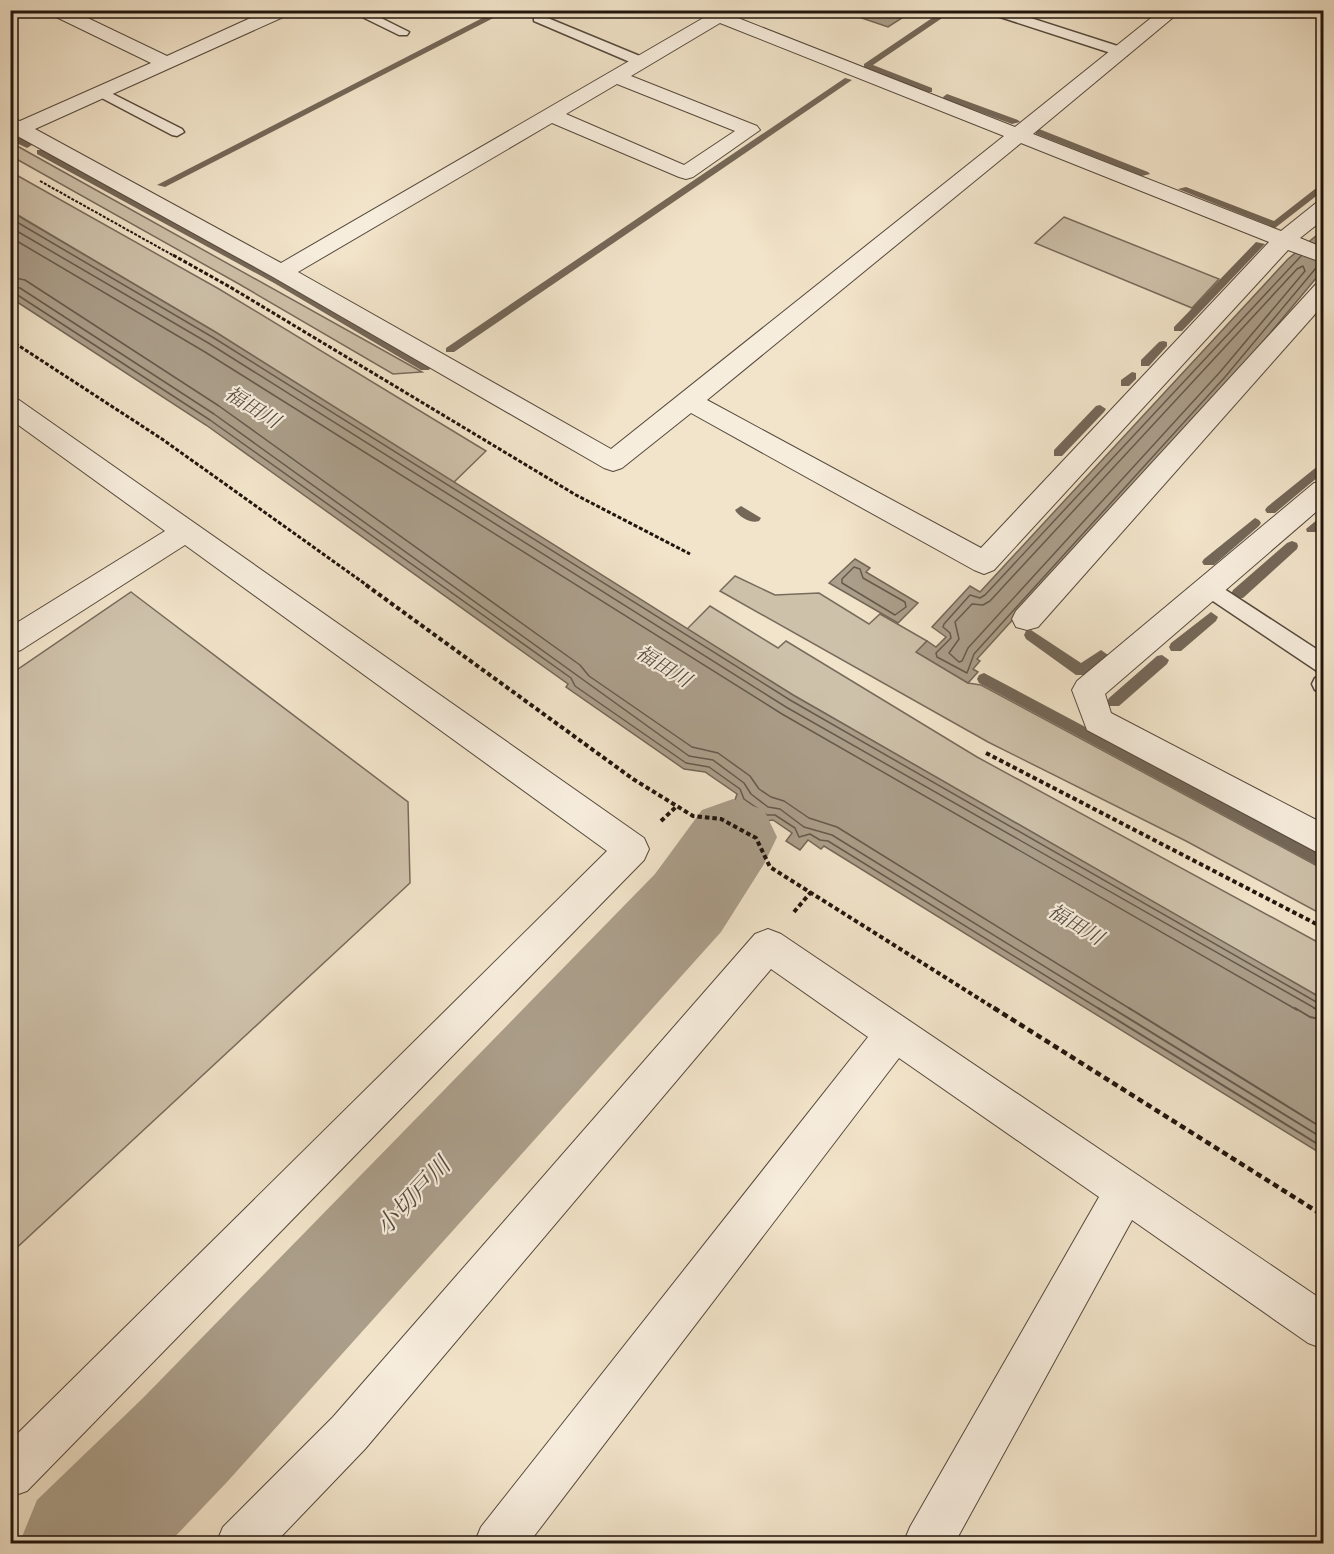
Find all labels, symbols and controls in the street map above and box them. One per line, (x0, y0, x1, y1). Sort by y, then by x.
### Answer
water label: 福田川 (220, 382, 286, 436)
water label: 福田川 (631, 641, 697, 695)
water label: 福田川 (1043, 899, 1109, 952)
water label: 小切戸川 (370, 1149, 460, 1243)

